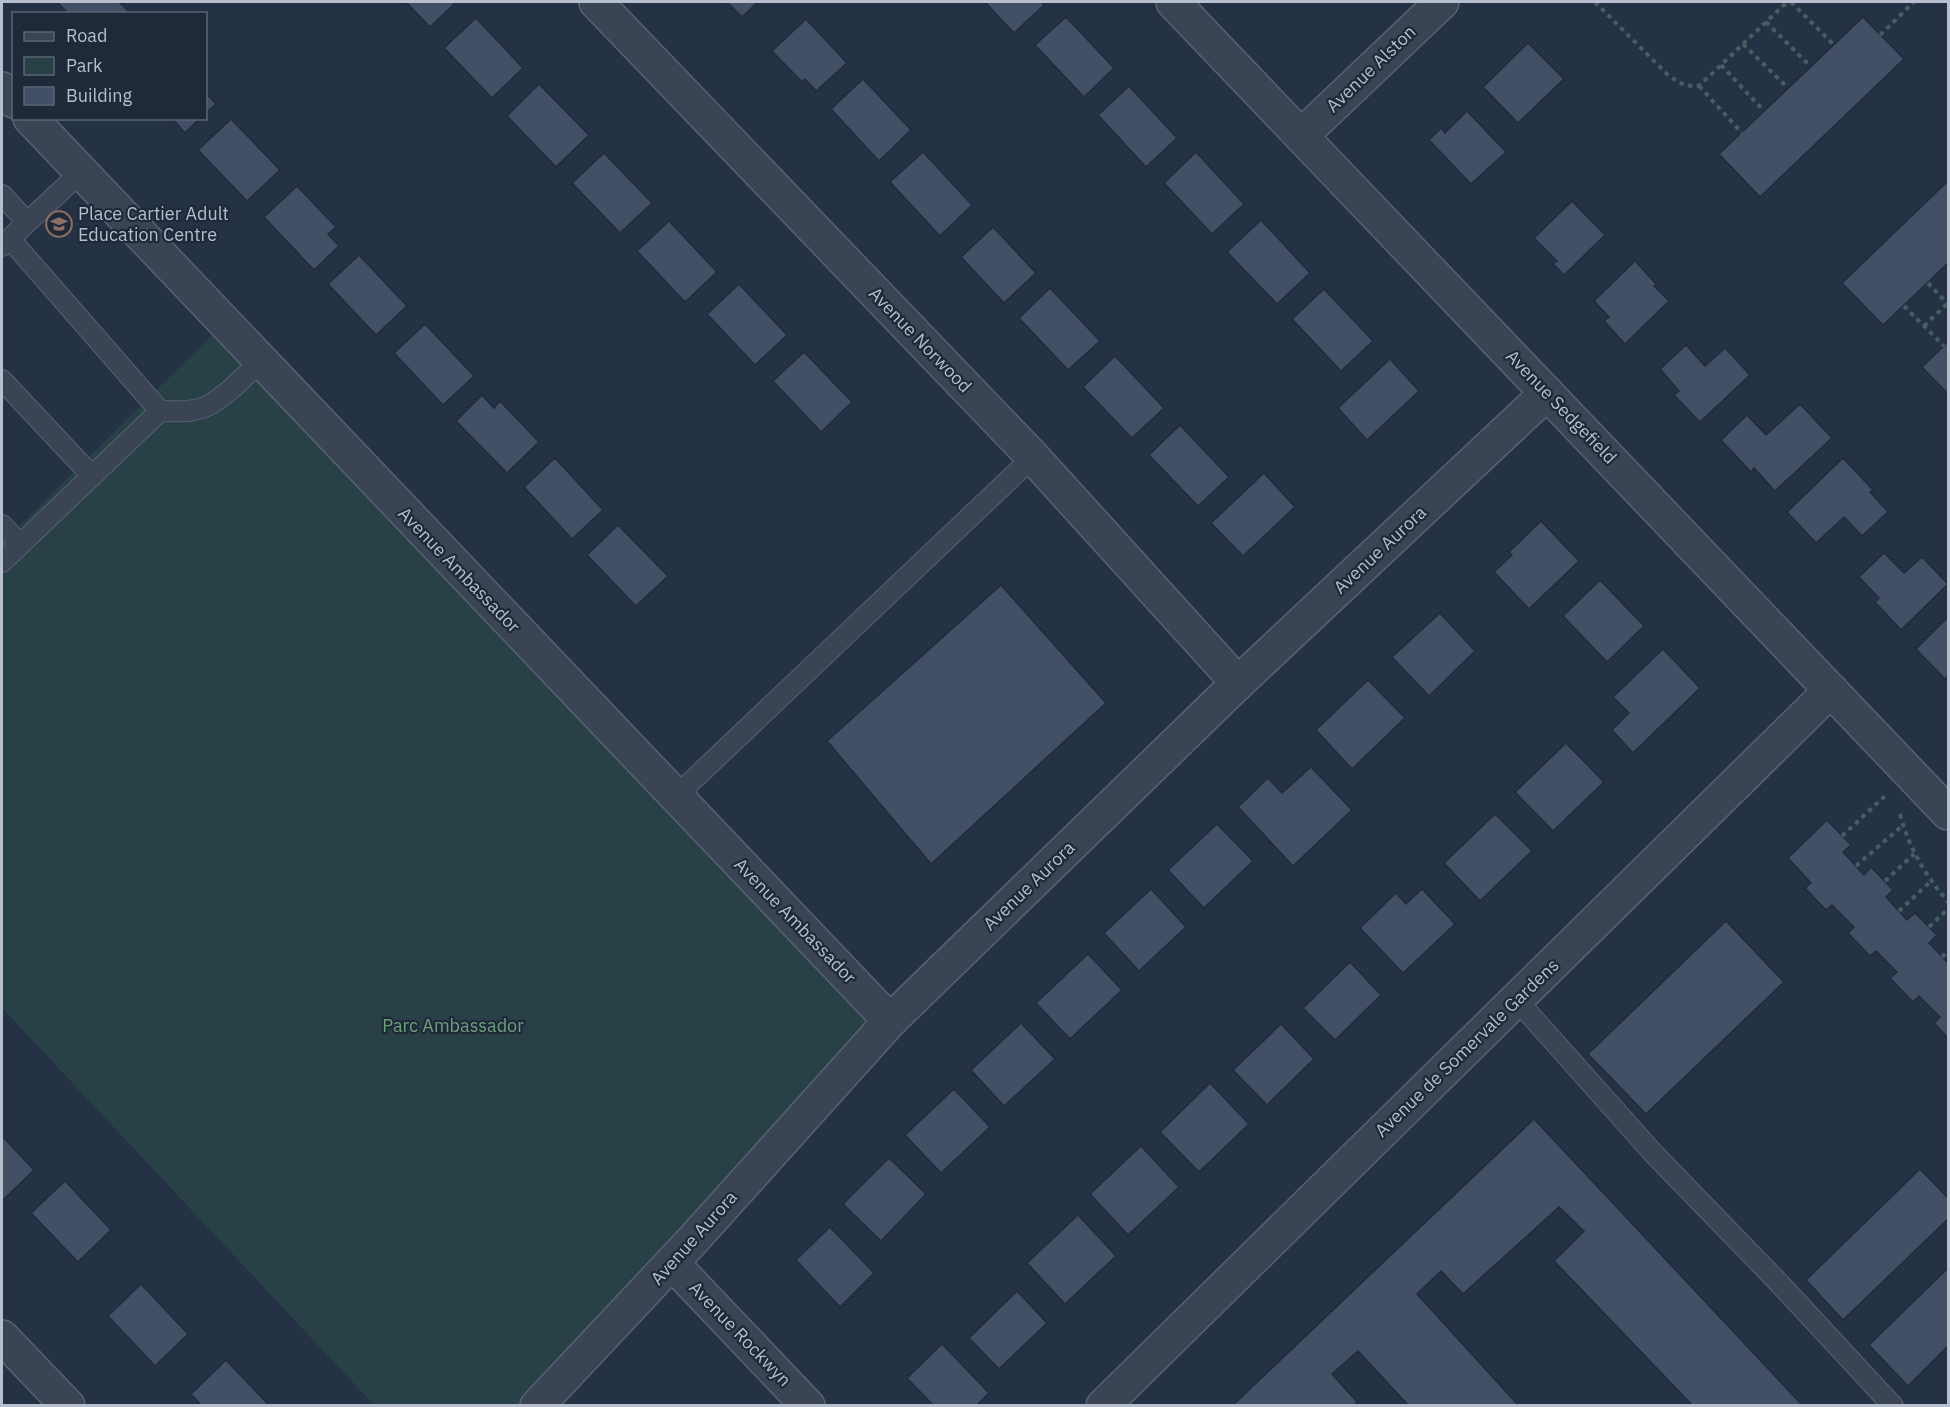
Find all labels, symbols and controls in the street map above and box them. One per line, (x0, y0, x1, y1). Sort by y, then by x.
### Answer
legend (12, 12, 207, 120)
street label: Avenue Alston (1321, 20, 1420, 117)
text: Road (66, 24, 107, 47)
text: Park (66, 54, 103, 77)
text: Building (66, 84, 133, 107)
place label: Place Cartier Adult Education Centre (78, 202, 229, 246)
school or university icon: Place Cartier Adult Education Centre (44, 209, 74, 239)
street label: Avenue Norwood (864, 282, 977, 397)
street label: Avenue Sedgefield (1501, 345, 1622, 469)
street label: Avenue Aurora (1328, 500, 1431, 599)
street label: Avenue Ambassador (393, 502, 525, 638)
street label: Avenue Aurora (978, 836, 1080, 935)
street label: Avenue Ambassador (729, 853, 861, 989)
street label: Avenue de Somervale Gardens (1370, 954, 1564, 1142)
park label: Parc Ambassador (382, 1014, 524, 1037)
street label: Avenue Aurora (645, 1186, 742, 1290)
street label: Avenue Rockwyn (684, 1276, 796, 1391)

